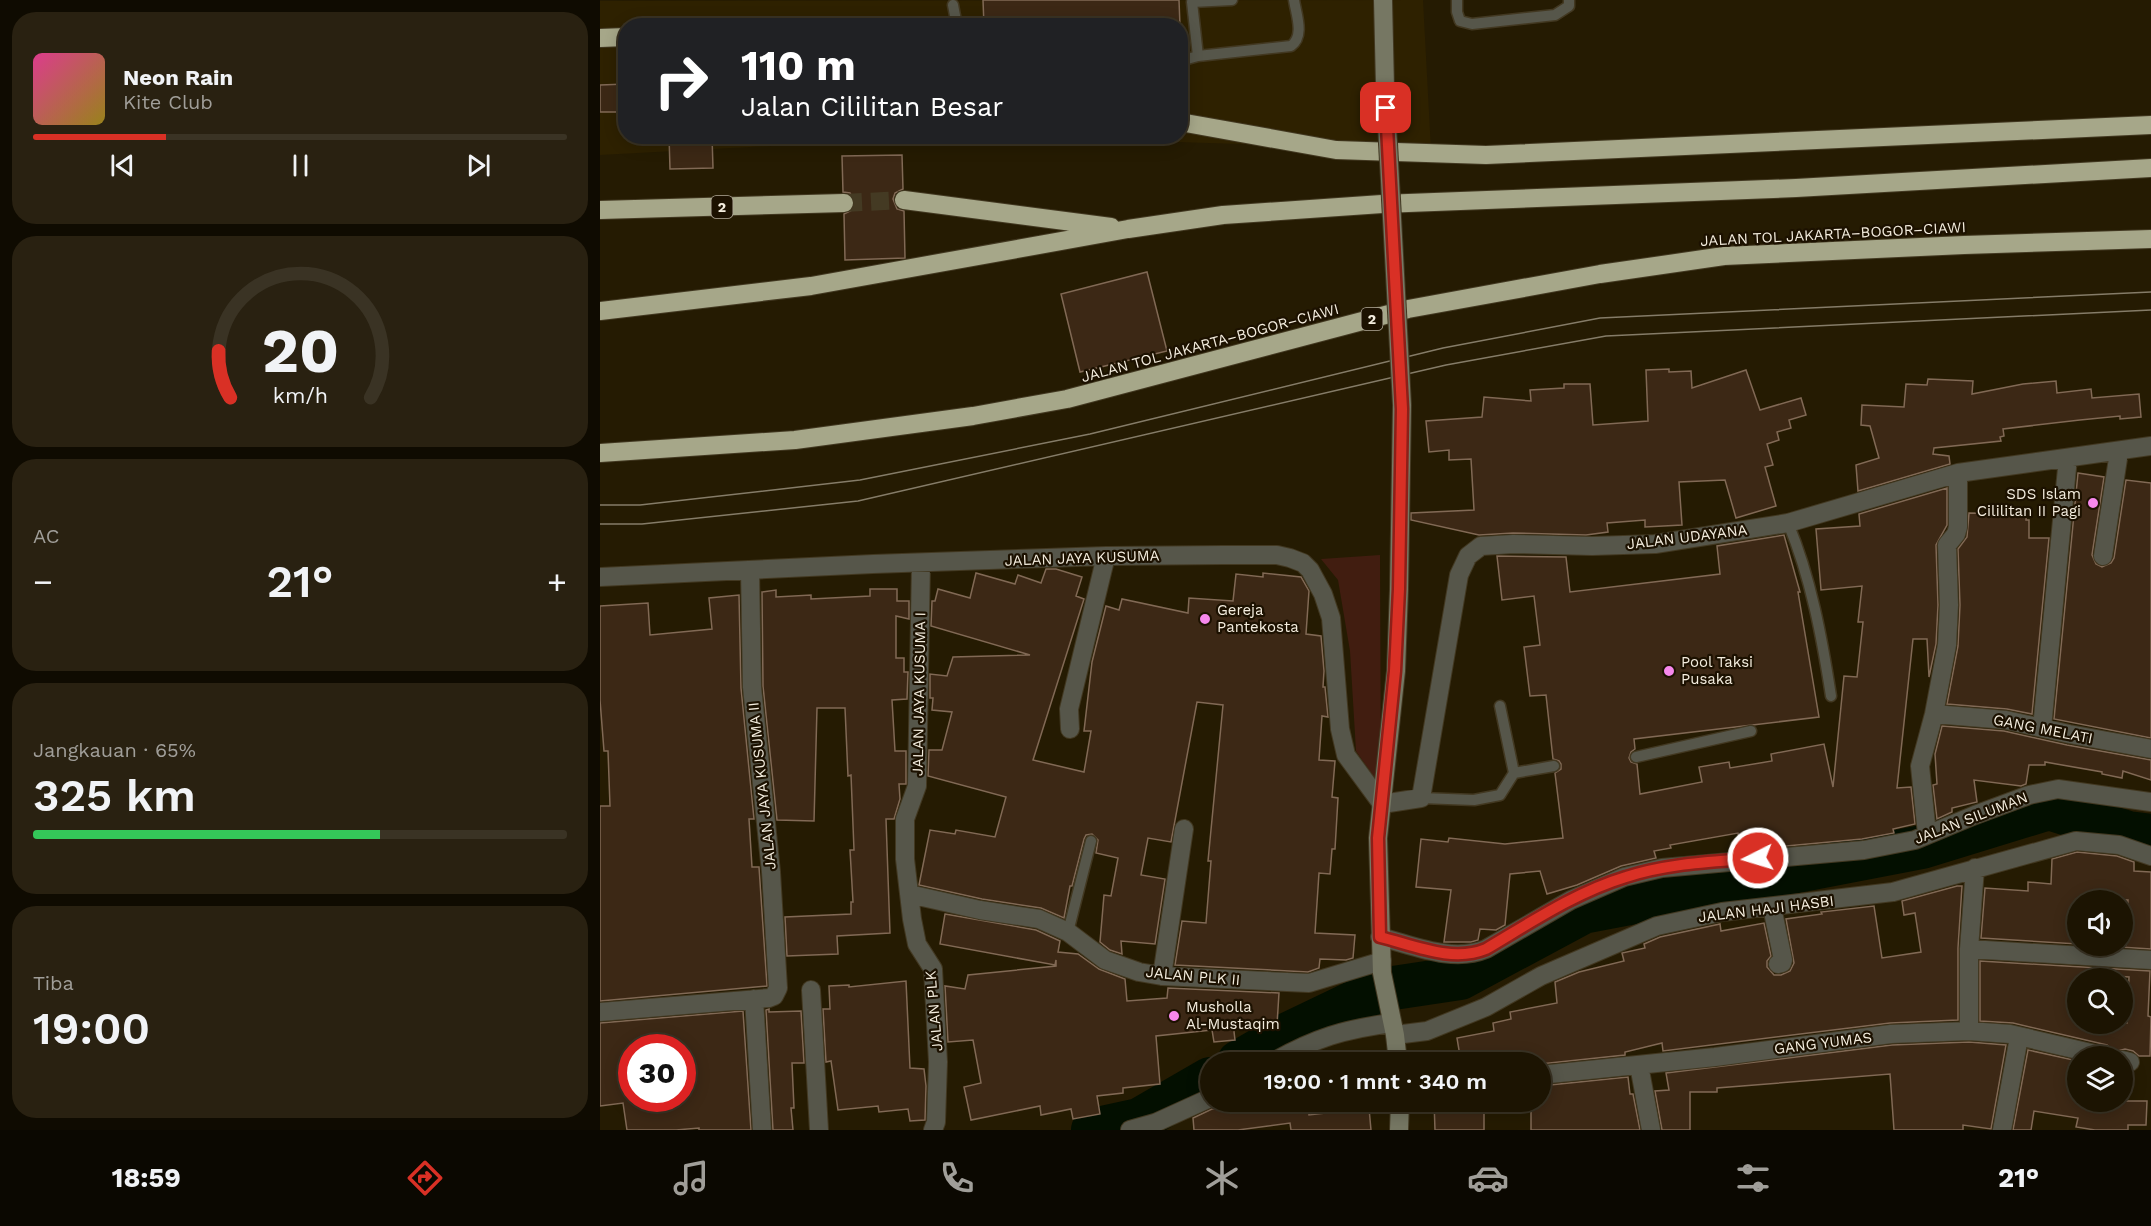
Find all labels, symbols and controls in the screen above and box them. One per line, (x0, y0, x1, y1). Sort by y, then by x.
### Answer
text: 110 m (741, 41, 856, 90)
icon: right (642, 42, 720, 120)
text: Neon Rain (123, 65, 233, 90)
pin (1360, 82, 1411, 133)
text: Kite Club (123, 90, 213, 114)
text: Jalan Cililitan Besar (741, 91, 1003, 123)
icon: arrive (1369, 91, 1402, 124)
icon: previous (106, 149, 139, 182)
icon: pause (284, 149, 317, 182)
icon: next (462, 149, 495, 182)
road number: 2 (712, 196, 732, 218)
street label: JALAN TOL JAKARTA–BOGOR–CIAWI (1700, 218, 1966, 250)
street label: JALAN TOL JAKARTA–BOGOR–CIAWI (1079, 300, 1341, 386)
road number: 2 (1362, 308, 1382, 330)
text: 20 (261, 315, 339, 388)
text: km/h (272, 384, 328, 409)
place label: SDS Islam Cililitan II Pagi (1977, 485, 2081, 520)
marker: SDS Islam Cililitan II Pagi (2086, 496, 2100, 510)
street label: JALAN UDAYANA (1626, 521, 1748, 553)
text: AC (33, 524, 59, 548)
street label: JALAN JAYA KUSUMA (1004, 546, 1160, 570)
text: 21° (266, 555, 334, 608)
text: − (33, 562, 53, 601)
text: + (547, 562, 567, 601)
place label: Gereja Pantekosta (1217, 601, 1299, 636)
street label: JALAN JAYA KUSUMA I (909, 612, 929, 776)
marker: Gereja Pantekosta (1198, 612, 1212, 626)
place label: Pool Taksi Pusaka (1681, 653, 1753, 688)
marker: Pool Taksi Pusaka (1662, 664, 1676, 678)
street label: JALAN JAYA KUSUMA II (744, 701, 780, 871)
street label: GANG MELATI (1992, 711, 2094, 747)
text: Jangkauan · 65% (33, 738, 196, 762)
text: 325 km (33, 769, 196, 822)
street label: JALAN SILUMAN (1912, 788, 2030, 848)
position arrow (1726, 826, 1790, 890)
map controls (2067, 890, 2133, 1112)
button: sound (2067, 890, 2133, 956)
street label: JALAN HAJI HASBI (1697, 892, 1835, 926)
street label: JALAN PLK II (1145, 963, 1241, 989)
button: search (2067, 968, 2133, 1034)
street label: JALAN PLK (921, 970, 946, 1052)
text: Tiba (33, 971, 74, 995)
place label: Musholla Al-Mustaqim (1186, 998, 1280, 1033)
text: 19:00 (33, 1002, 150, 1055)
marker: Musholla Al-Mustaqim (1167, 1009, 1181, 1023)
street label: GANG YUMAS (1773, 1028, 1873, 1058)
speed limit sign: 30 (618, 1034, 696, 1112)
button: layers (2067, 1046, 2133, 1112)
text: 19:00 · 1 mnt · 340 m (1264, 1069, 1487, 1094)
icon: directions (404, 1157, 446, 1199)
icon: music (670, 1157, 712, 1199)
icon: phone (936, 1157, 978, 1199)
icon: climate (1201, 1157, 1243, 1199)
icon: car (1467, 1157, 1509, 1199)
icon: filters (1732, 1157, 1774, 1199)
text: 18:59 (112, 1162, 181, 1194)
text: 21° (1998, 1162, 2039, 1194)

